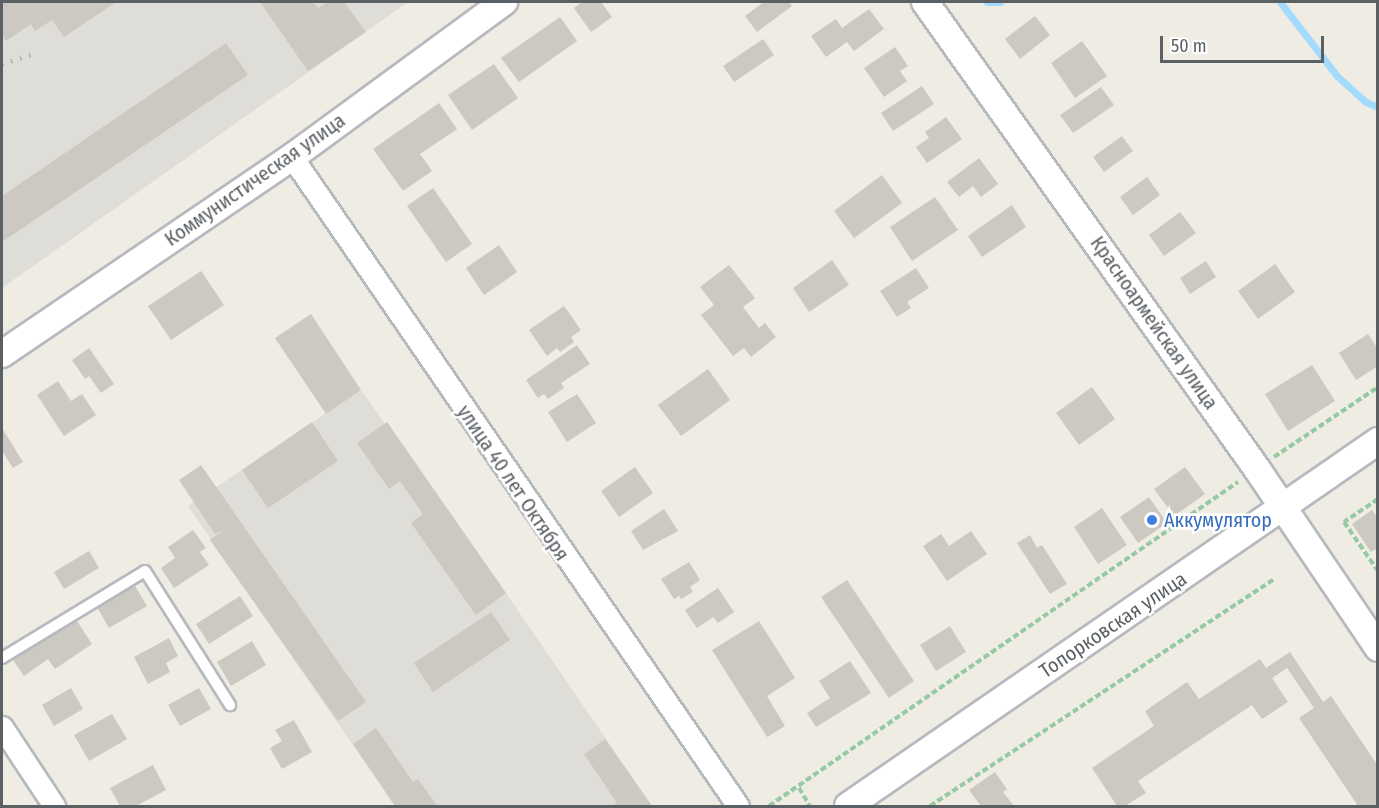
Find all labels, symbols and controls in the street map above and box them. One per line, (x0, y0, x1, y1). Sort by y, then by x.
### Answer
scale bar (1163, 24, 1326, 62)
text: 50 m (1171, 35, 1207, 57)
street label: Коммунистическая улица (160, 109, 350, 251)
street label: Красноармейская улица (1085, 232, 1223, 414)
street label: улица 40 лет Октября (452, 401, 574, 565)
place label: Аккумулятор (1164, 508, 1272, 532)
marker: Аккумулятор (1145, 513, 1159, 527)
street label: Топорковская улица (1035, 567, 1191, 683)

